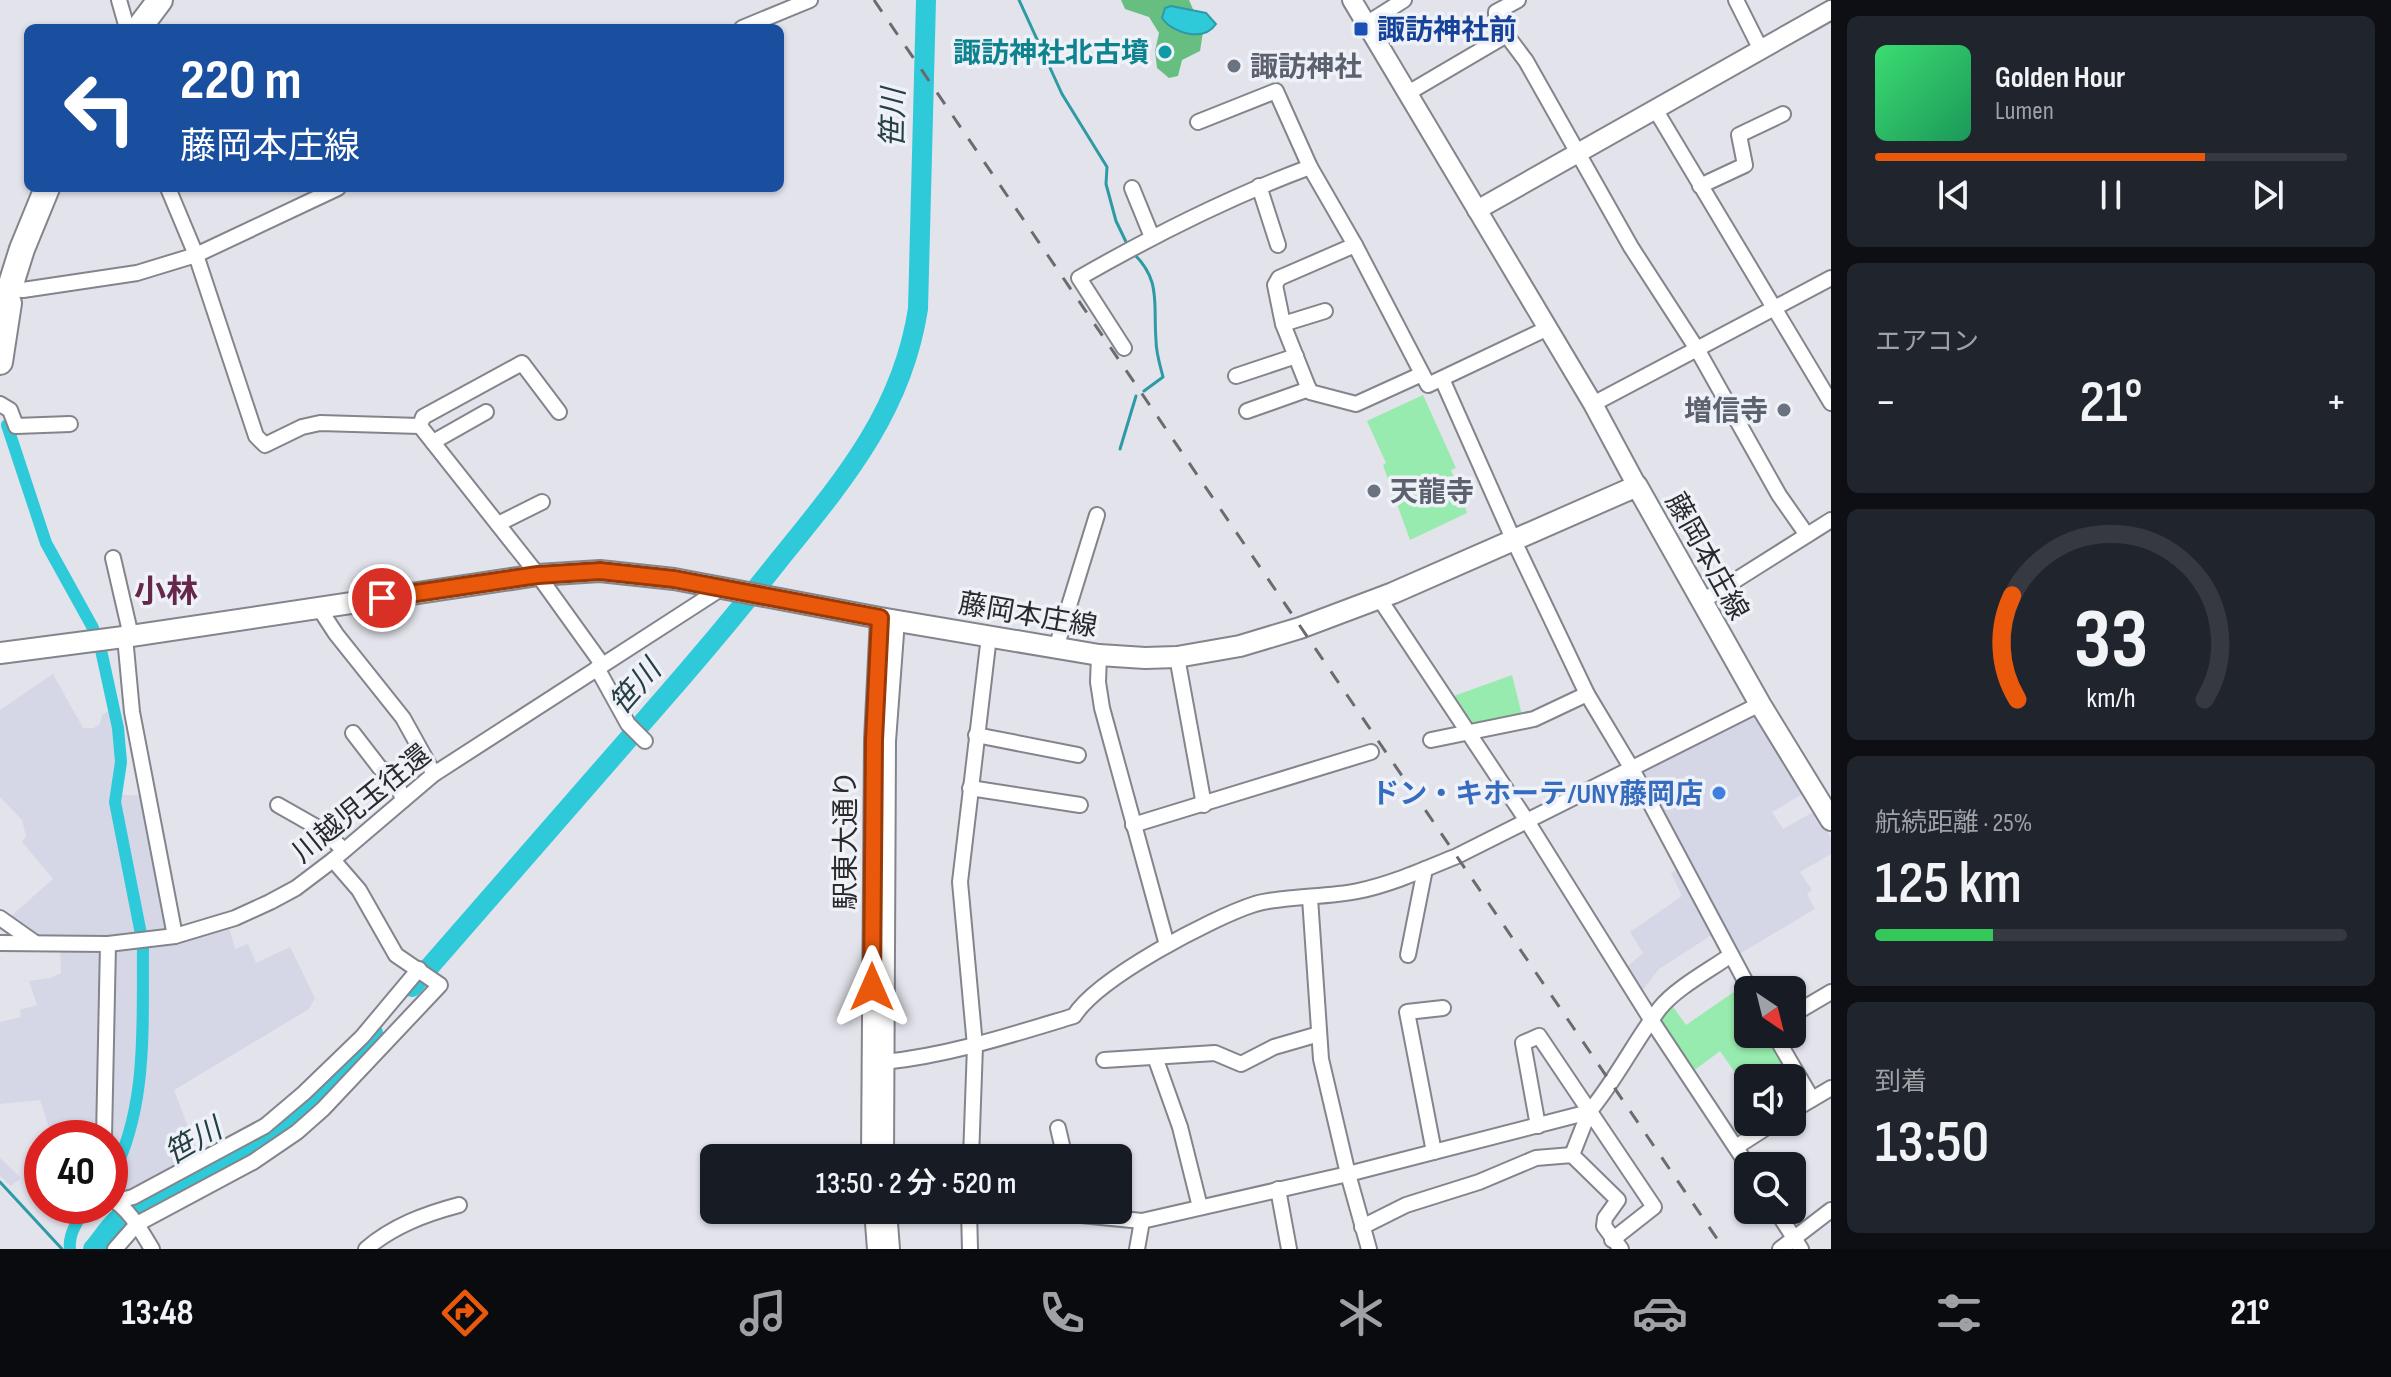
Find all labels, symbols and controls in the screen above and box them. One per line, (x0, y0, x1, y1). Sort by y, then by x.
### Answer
place label: 諏訪神社前 (1377, 14, 1517, 47)
marker: 諏訪神社前 (1352, 20, 1370, 38)
place label: 諏訪神社北古墳 (953, 37, 1149, 70)
marker: 諏訪神社北古墳 (1156, 43, 1174, 61)
text: 220 m (180, 48, 302, 115)
place label: 諏訪神社 (1250, 51, 1362, 84)
icon: left (48, 56, 152, 160)
marker: 諏訪神社 (1225, 57, 1243, 75)
text: Golden Hour (1995, 60, 2125, 96)
water label: 笹川 (875, 85, 913, 148)
text: Lumen (1995, 96, 2054, 127)
text: 藤岡本庄線 (180, 126, 360, 169)
icon: previous (1932, 173, 1976, 217)
icon: pause (2089, 173, 2133, 217)
icon: next (2246, 173, 2290, 217)
text: エアコン (1875, 327, 1979, 358)
text: 21° (2079, 367, 2143, 439)
text: − (1875, 376, 1897, 429)
text: + (2325, 376, 2347, 429)
place label: 増信寺 (1684, 395, 1768, 428)
marker: 増信寺 (1775, 401, 1793, 419)
place label: 天龍寺 (1390, 476, 1474, 509)
marker: 天龍寺 (1365, 482, 1383, 500)
street label: 藤岡本庄線 (1658, 487, 1755, 626)
pin (348, 564, 416, 632)
district label: 小林 (134, 573, 198, 612)
icon: arrive (360, 576, 404, 620)
street label: 藤岡本庄線 (956, 587, 1100, 644)
text: 33 (2074, 591, 2148, 691)
water label: 笹川 (602, 651, 671, 722)
text: km/h (2086, 682, 2136, 717)
street label: 川越児玉往還 (286, 738, 438, 870)
street label: 駅東大通り (830, 770, 863, 910)
place label: ドン・キホーテ/UNY藤岡店 (1371, 778, 1703, 811)
marker: ドン・キホーテ/UNY藤岡店 (1710, 784, 1728, 802)
text: 航続距離 · 25% (1875, 808, 2032, 839)
text: 125 km (1875, 848, 2022, 920)
position arrow (830, 945, 914, 1029)
north arrow (1734, 976, 1806, 1048)
map controls (1734, 976, 1806, 1224)
button: sound (1734, 1064, 1806, 1136)
text: 到着 (1875, 1067, 1927, 1098)
text: 13:50 (1875, 1107, 1989, 1179)
water label: 笹川 (159, 1110, 231, 1172)
speed limit sign: 40 (24, 1120, 128, 1224)
button: search (1734, 1152, 1806, 1224)
text: 13:50 · 2 分 · 520 m (816, 1166, 1016, 1202)
icon: directions (437, 1285, 493, 1341)
icon: music (735, 1285, 791, 1341)
icon: phone (1034, 1285, 1090, 1341)
icon: climate (1333, 1285, 1389, 1341)
icon: car (1632, 1285, 1688, 1341)
icon: filters (1931, 1285, 1987, 1341)
text: 13:48 (121, 1292, 194, 1335)
text: 21° (2230, 1292, 2269, 1335)

